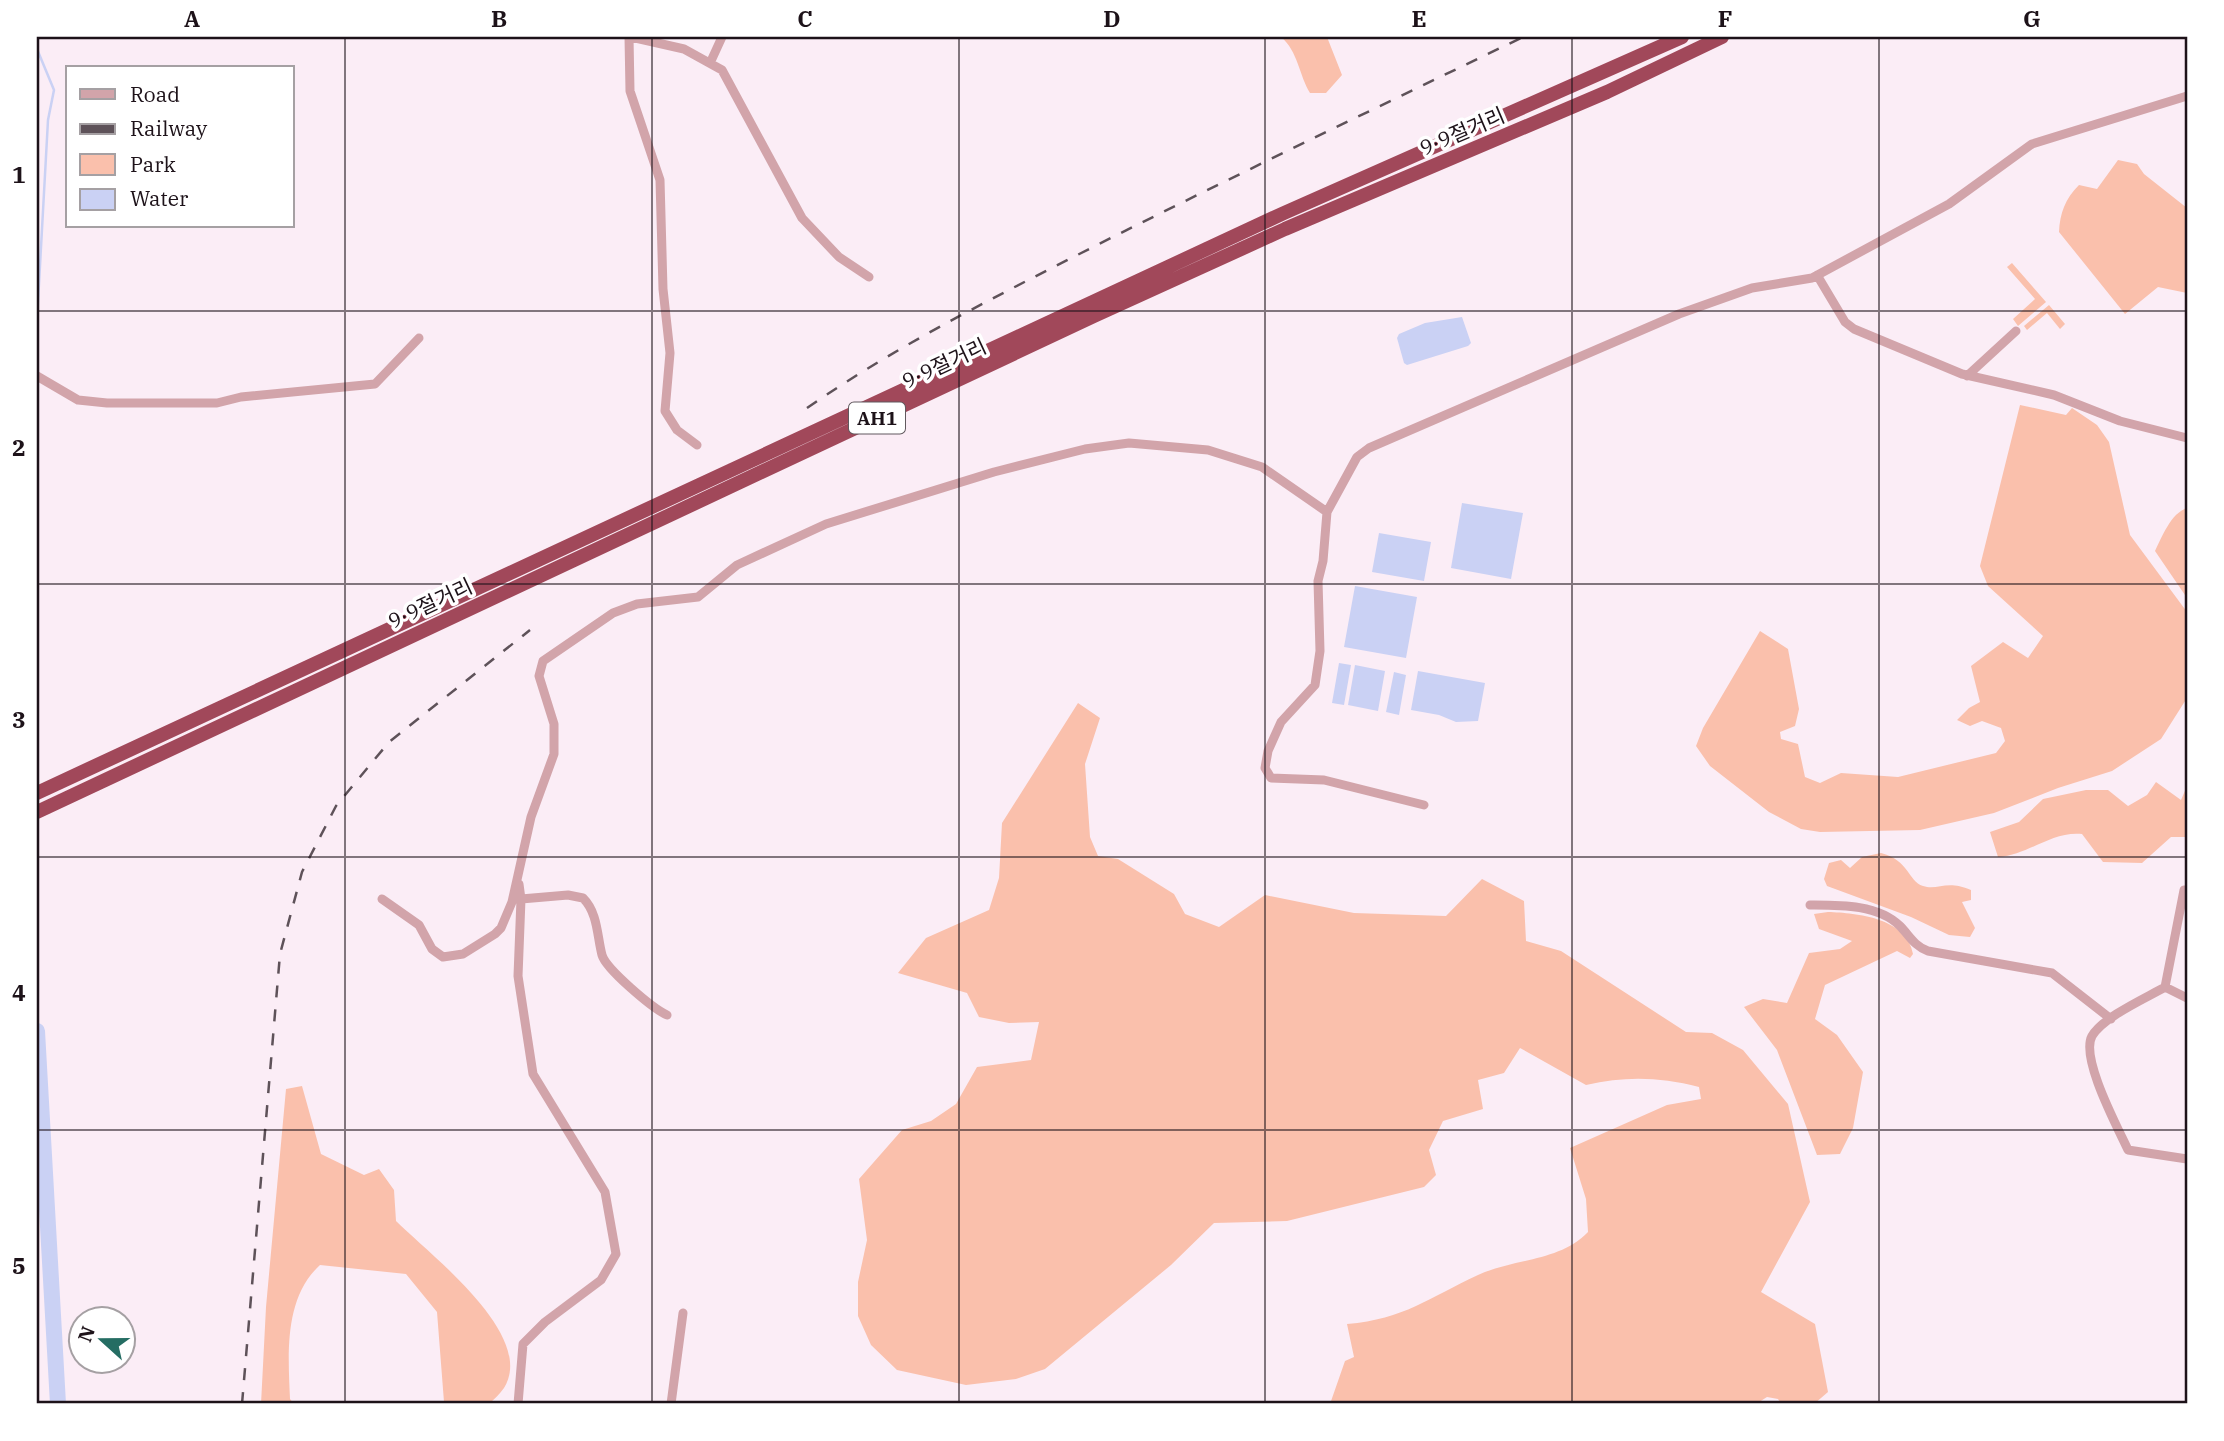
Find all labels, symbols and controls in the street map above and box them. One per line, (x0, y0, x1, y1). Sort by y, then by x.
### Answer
text: A (184, 3, 200, 33)
text: B (491, 3, 507, 33)
text: C (797, 3, 813, 33)
text: D (1103, 3, 1121, 33)
text: E (1411, 3, 1427, 33)
text: F (1718, 3, 1732, 33)
text: G (2023, 3, 2041, 33)
legend (66, 66, 294, 228)
text: Road (130, 80, 180, 108)
street label: 9·9절거리 (1415, 101, 1509, 161)
text: Railway (130, 114, 208, 142)
text: Park (130, 150, 177, 178)
text: 1 (12, 159, 26, 189)
text: Water (130, 184, 189, 212)
street label: 9·9절거리 (897, 331, 991, 395)
road number: AH1 (849, 402, 905, 434)
text: 2 (12, 432, 26, 462)
street label: 9·9절거리 (383, 571, 477, 635)
text: 3 (12, 704, 26, 734)
text: 4 (12, 977, 26, 1007)
text: 5 (12, 1250, 26, 1280)
north arrow (66, 1304, 136, 1374)
text: N (72, 1323, 100, 1345)

